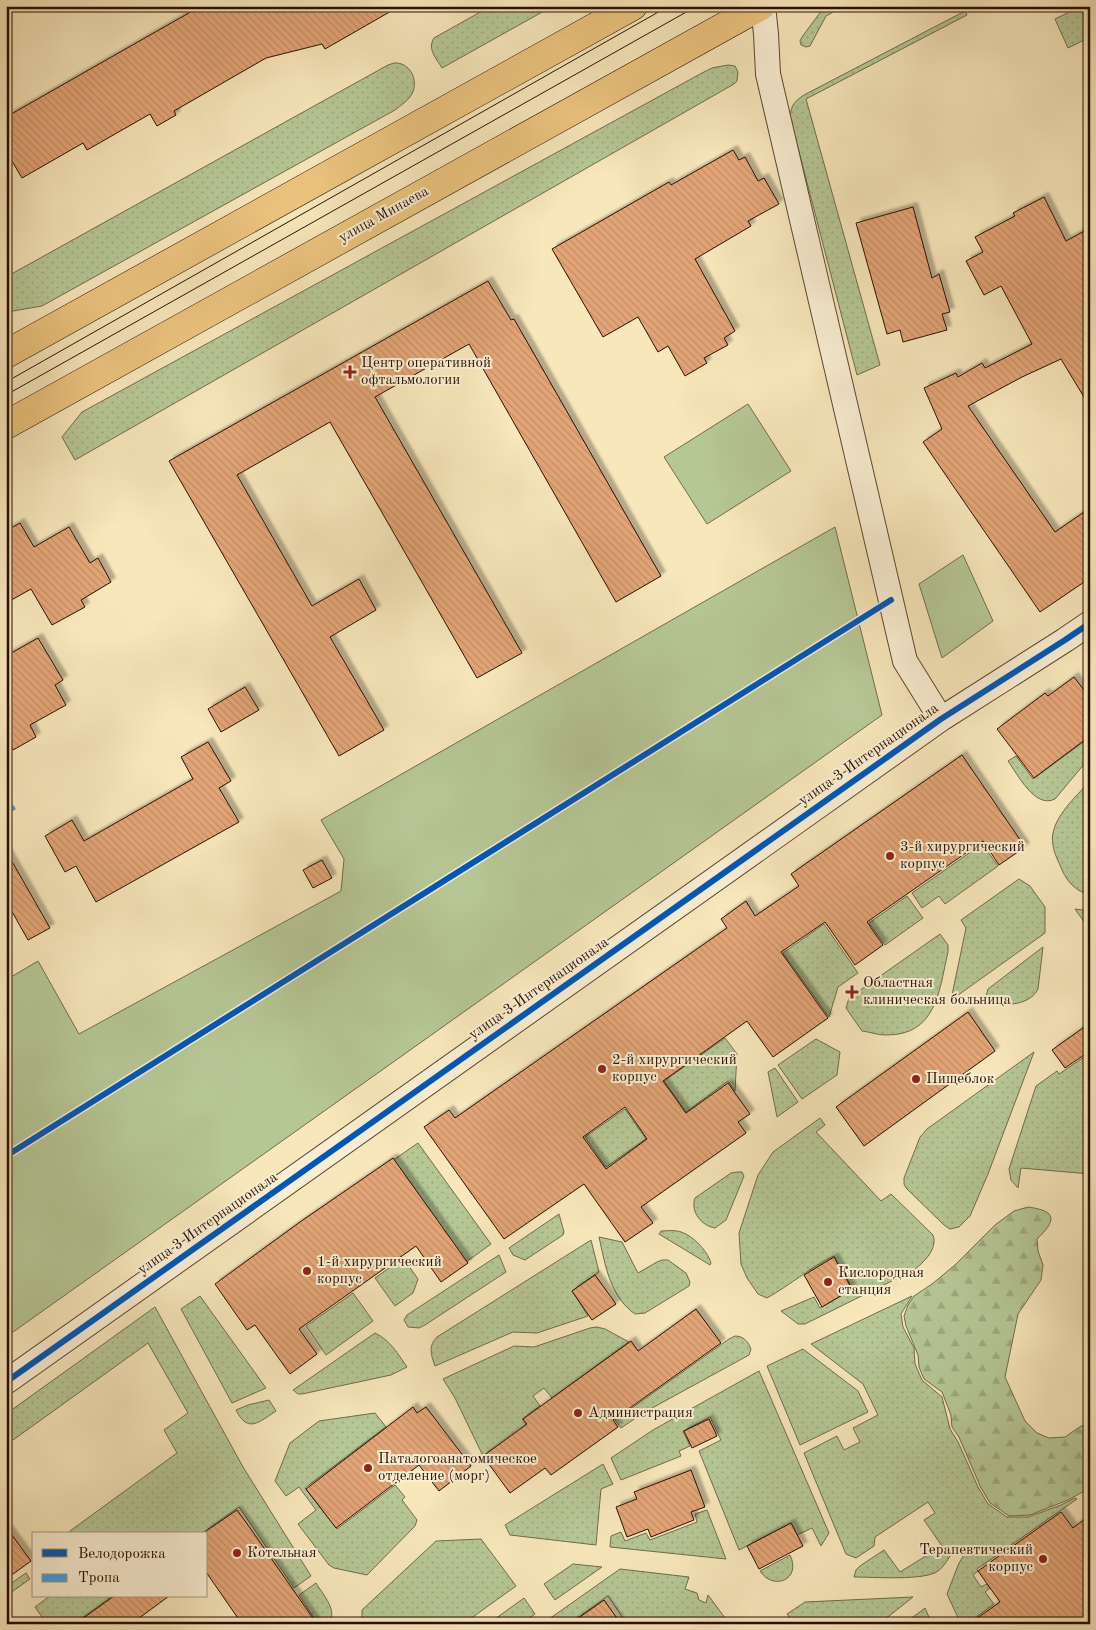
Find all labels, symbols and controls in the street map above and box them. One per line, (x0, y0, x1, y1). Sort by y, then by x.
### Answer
street label: улица Минаева (336, 184, 432, 246)
place label: Центр оперативной офтальмологии (361, 356, 491, 388)
marker: Центр оперативной офтальмологии (343, 365, 357, 379)
street label: улица 3 Интернационала (796, 701, 942, 809)
place label: 3-й хирургический корпус (900, 840, 1025, 872)
marker: 3-й хирургический корпус (884, 850, 896, 862)
street label: улица 3 Интернационала (466, 935, 612, 1043)
place label: Областная клиническая больница (863, 976, 1011, 1008)
marker: Областная клиническая больница (845, 985, 859, 999)
place label: 2-й хирургический корпус (612, 1053, 737, 1085)
marker: 2-й хирургический корпус (596, 1063, 608, 1075)
place label: Пищеблок (926, 1072, 995, 1087)
marker: Пищеблок (910, 1073, 922, 1085)
street label: улица 3 Интернационала (135, 1170, 281, 1278)
place label: 1-й хирургический корпус (317, 1255, 442, 1287)
marker: 1-й хирургический корпус (301, 1265, 313, 1277)
place label: Кислородная станция (838, 1266, 924, 1298)
marker: Кислородная станция (822, 1276, 834, 1288)
place label: Администрация (588, 1406, 693, 1421)
marker: Администрация (572, 1407, 584, 1419)
place label: Паталогоанатомическое отделение (морг) (378, 1452, 537, 1484)
marker: Паталогоанатомическое отделение (морг) (362, 1462, 374, 1474)
legend (32, 1532, 208, 1598)
place label: Терапевтический корпус (919, 1543, 1033, 1575)
place label: Котельная (247, 1546, 317, 1561)
text: Велодорожка (78, 1547, 166, 1562)
marker: Котельная (231, 1547, 243, 1559)
marker: Терапевтический корпус (1037, 1553, 1049, 1565)
text: Тропа (78, 1571, 120, 1586)

